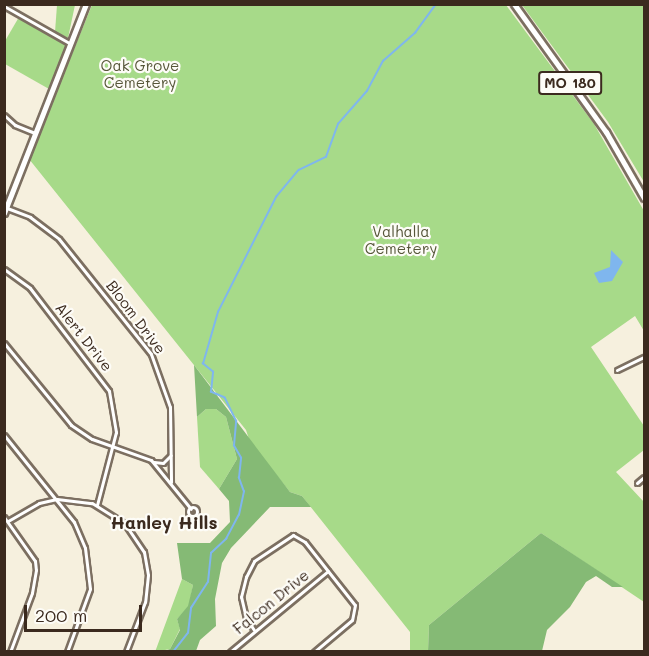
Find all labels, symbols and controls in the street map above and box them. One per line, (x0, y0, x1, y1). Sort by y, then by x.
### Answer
park label: Oak Grove Cemetery (101, 56, 179, 91)
road number: MO 180 (537, 72, 603, 94)
park label: Valhalla Cemetery (365, 222, 437, 257)
street label: Bloom Drive (103, 277, 169, 357)
street label: Alert Drive (52, 299, 116, 375)
district label: Hanley Hills (110, 511, 218, 533)
street label: Falcon Drive (230, 566, 312, 638)
scale bar (27, 593, 146, 631)
text: 200 m (35, 603, 87, 627)

